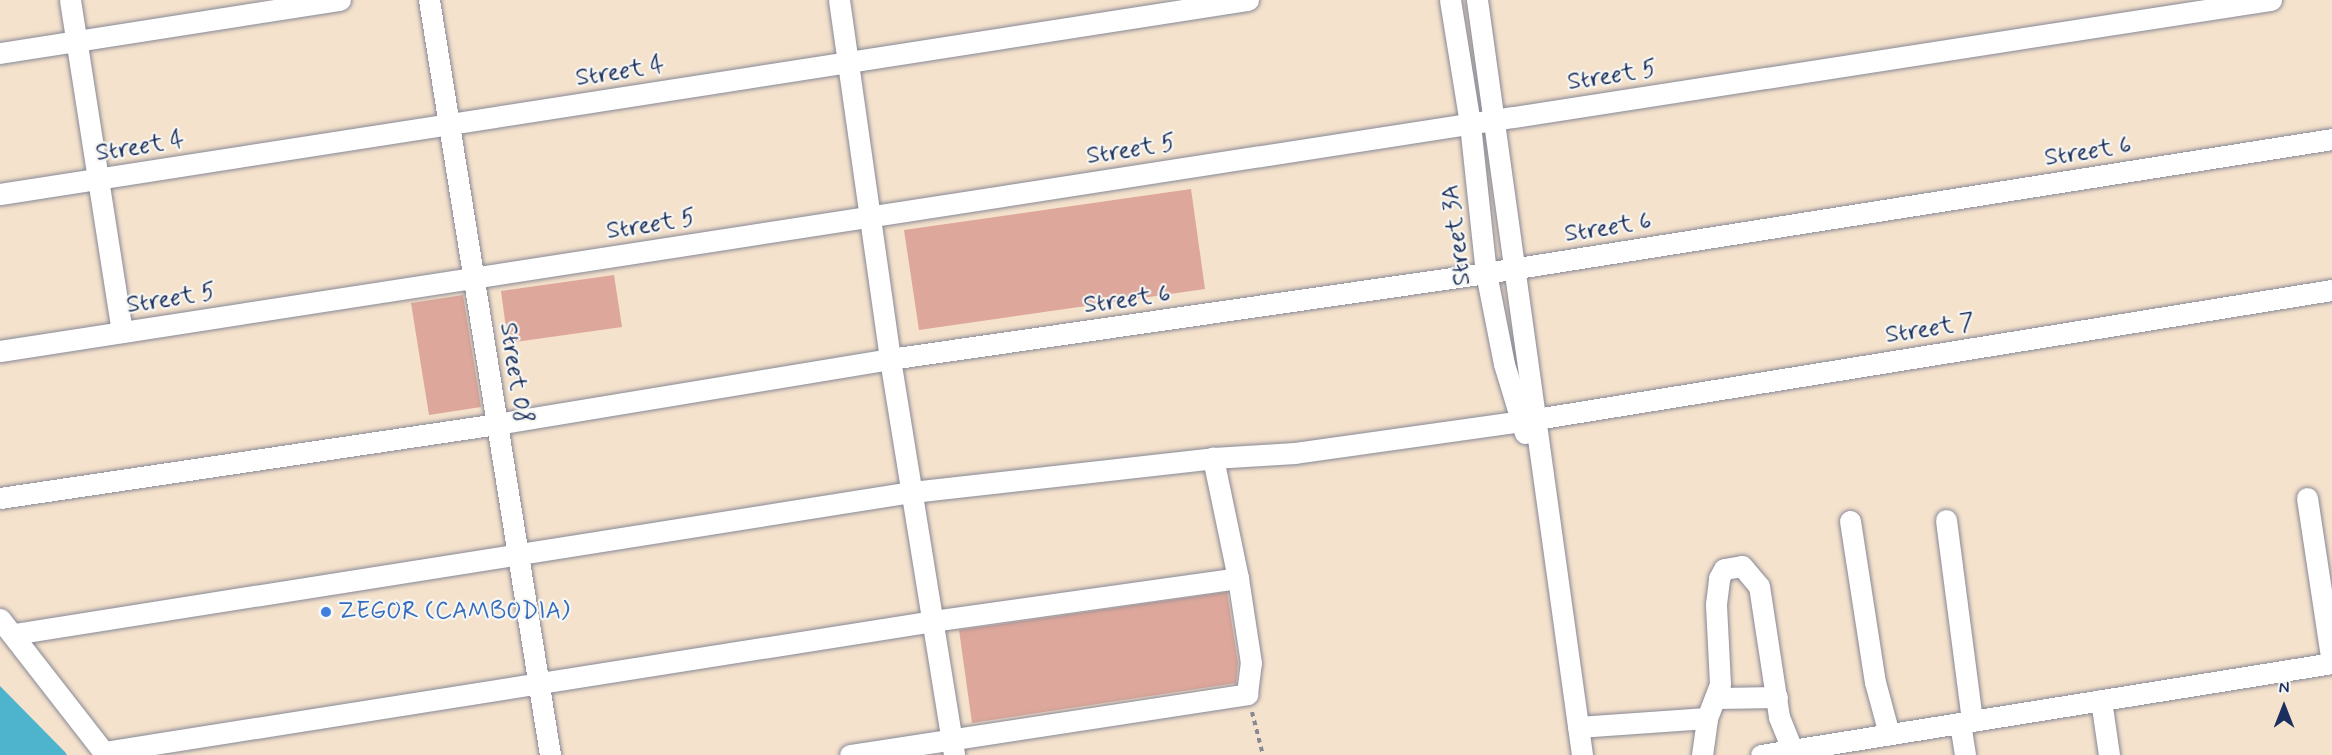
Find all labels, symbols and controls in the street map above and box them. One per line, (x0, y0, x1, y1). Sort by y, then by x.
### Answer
street label: Street 4 (574, 51, 666, 93)
street label: Street 5 (1566, 55, 1658, 97)
street label: Street 4 (94, 126, 186, 168)
street label: Street 5 (1085, 129, 1177, 171)
street label: Street 6 (2043, 131, 2133, 173)
street label: Street 3A (1437, 183, 1477, 287)
street label: Street 5 (605, 204, 697, 246)
street label: Street 6 (1563, 207, 1653, 249)
street label: Street 5 (125, 278, 217, 320)
street label: Street 6 (1082, 280, 1172, 320)
street label: Street 7 (1883, 308, 1977, 350)
street label: Street 08 (493, 320, 537, 426)
place label: ZEGOR (CAMBODIA) (338, 598, 570, 626)
marker: ZEGOR (CAMBODIA) (319, 605, 333, 619)
north arrow (2254, 677, 2314, 737)
text: N (2279, 678, 2289, 699)

